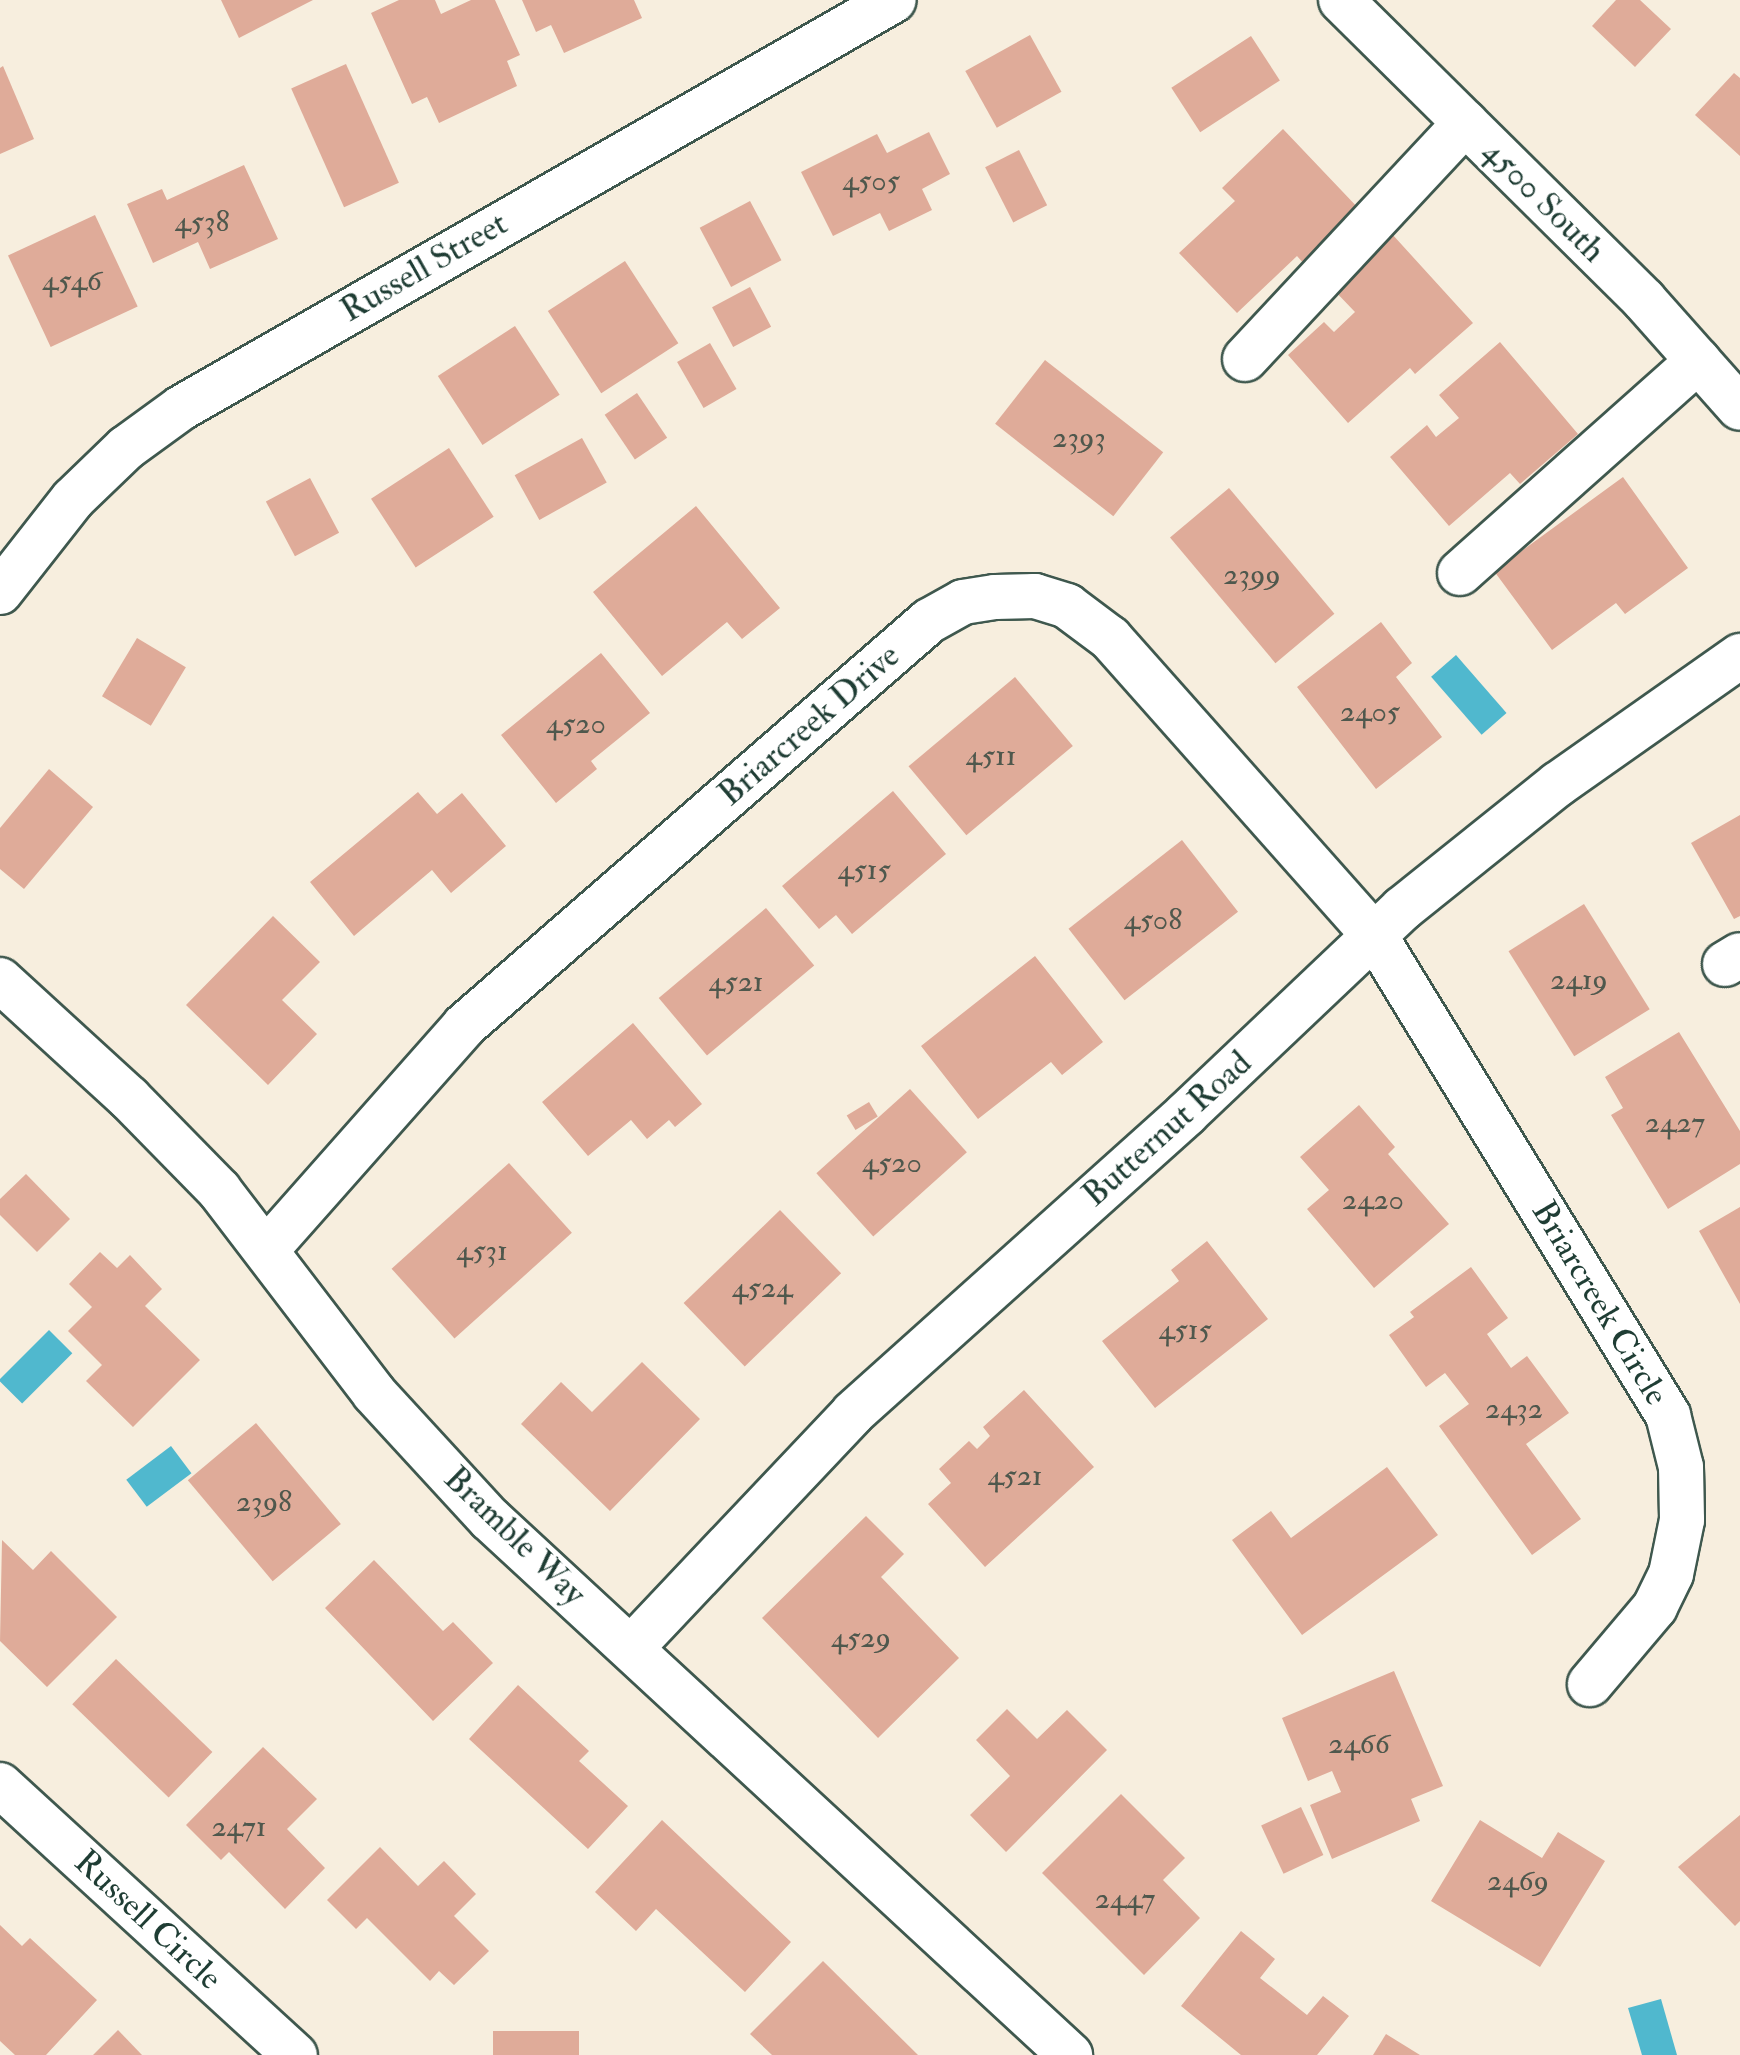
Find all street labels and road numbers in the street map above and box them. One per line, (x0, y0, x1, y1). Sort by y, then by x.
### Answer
street label: 4500 South (1474, 131, 1614, 271)
street label: Russell Street (333, 203, 515, 331)
street label: Briarcreek Drive (710, 635, 908, 815)
street label: Butternut Road (1074, 1043, 1260, 1215)
street label: Briarcreek Circle (1523, 1193, 1677, 1413)
street label: Bramble Way (436, 1458, 594, 1614)
street label: Russell Circle (66, 1842, 230, 1998)

